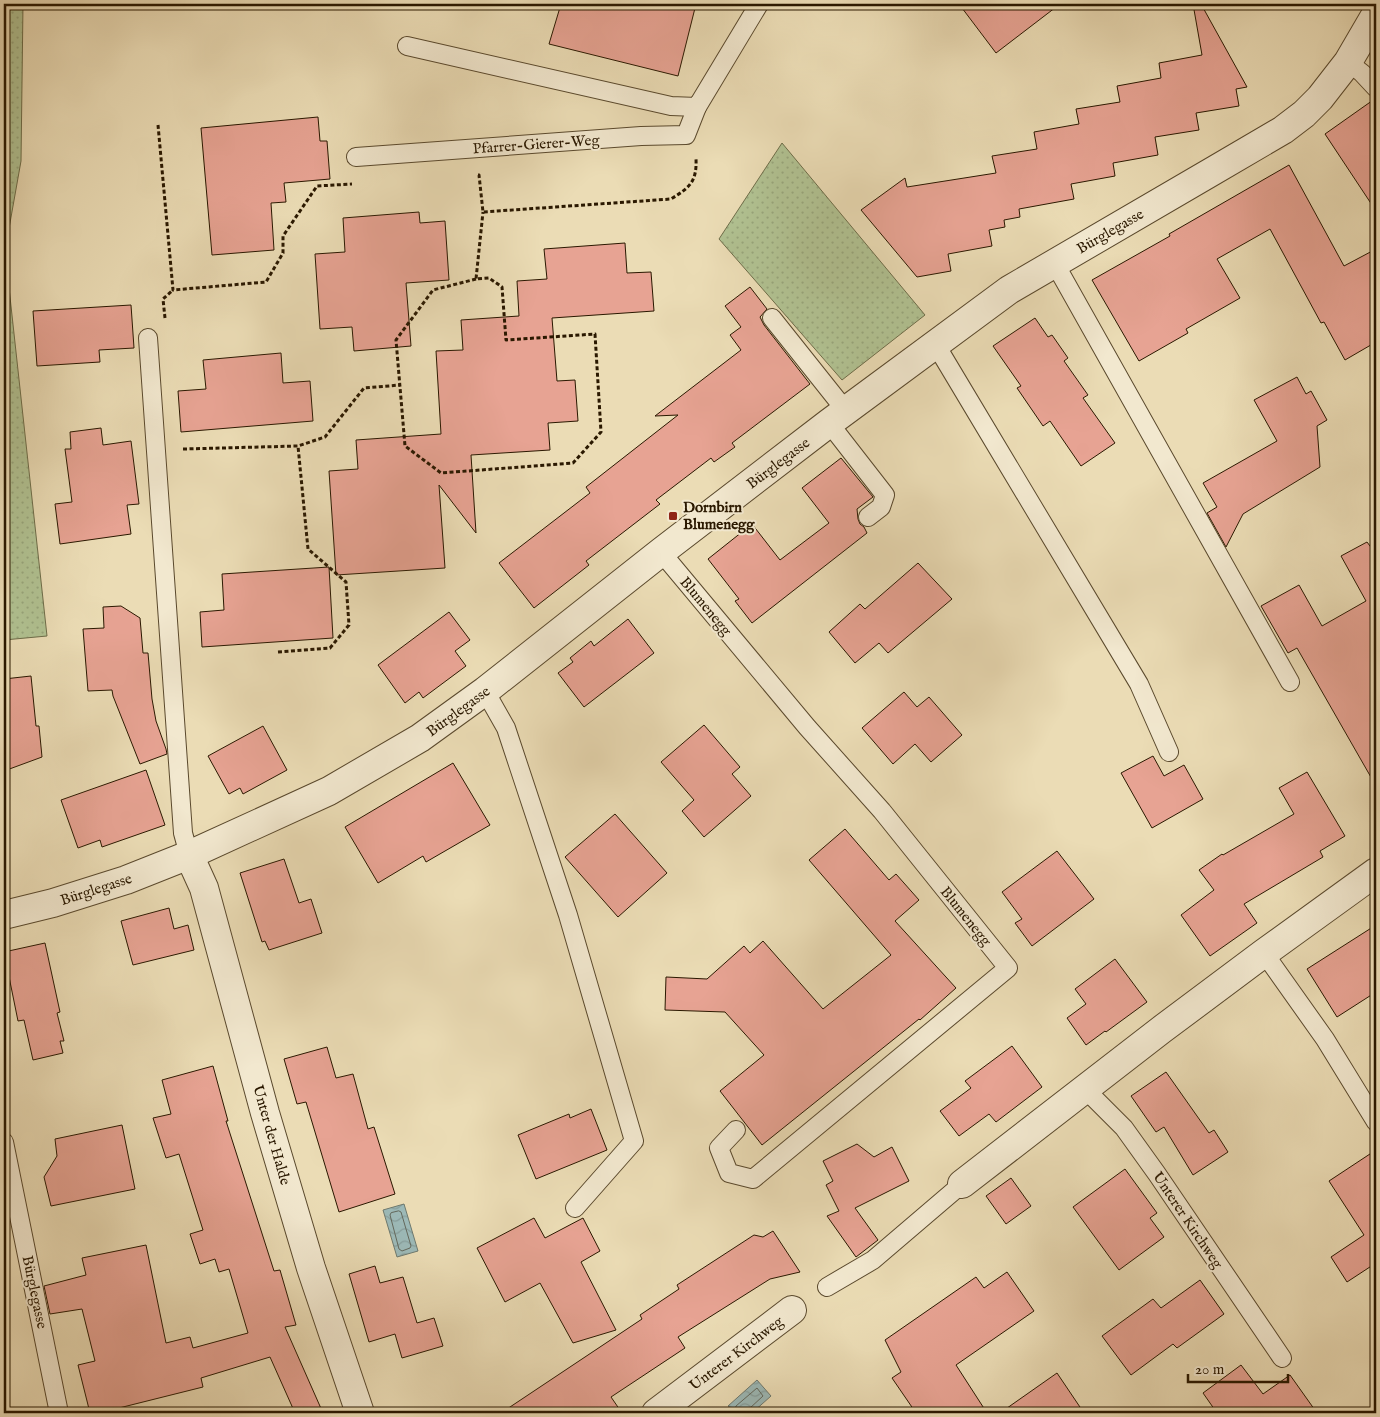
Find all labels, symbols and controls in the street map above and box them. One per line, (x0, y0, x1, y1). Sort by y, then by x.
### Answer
street label: Pfarrer-Gierer-Weg (472, 131, 601, 158)
street label: Bürglegasse (1073, 205, 1147, 258)
street label: Bürglegasse (743, 433, 814, 493)
place label: Dornbirn Blumenegg (683, 498, 755, 534)
marker: Dornbirn Blumenegg (667, 510, 679, 522)
street label: Blumenegg (675, 573, 736, 640)
street label: Bürglegasse (423, 682, 494, 741)
street label: Bürglegasse (58, 869, 135, 910)
street label: Blumenegg (936, 883, 996, 951)
street label: Unter der Halde (248, 1083, 295, 1187)
street label: Unterer Kirchweg (1148, 1168, 1227, 1273)
street label: Bürglegasse (17, 1254, 52, 1331)
street label: Unterer Kirchweg (686, 1311, 788, 1395)
scale bar (1188, 1352, 1288, 1384)
text: 20 m (1195, 1360, 1225, 1379)

